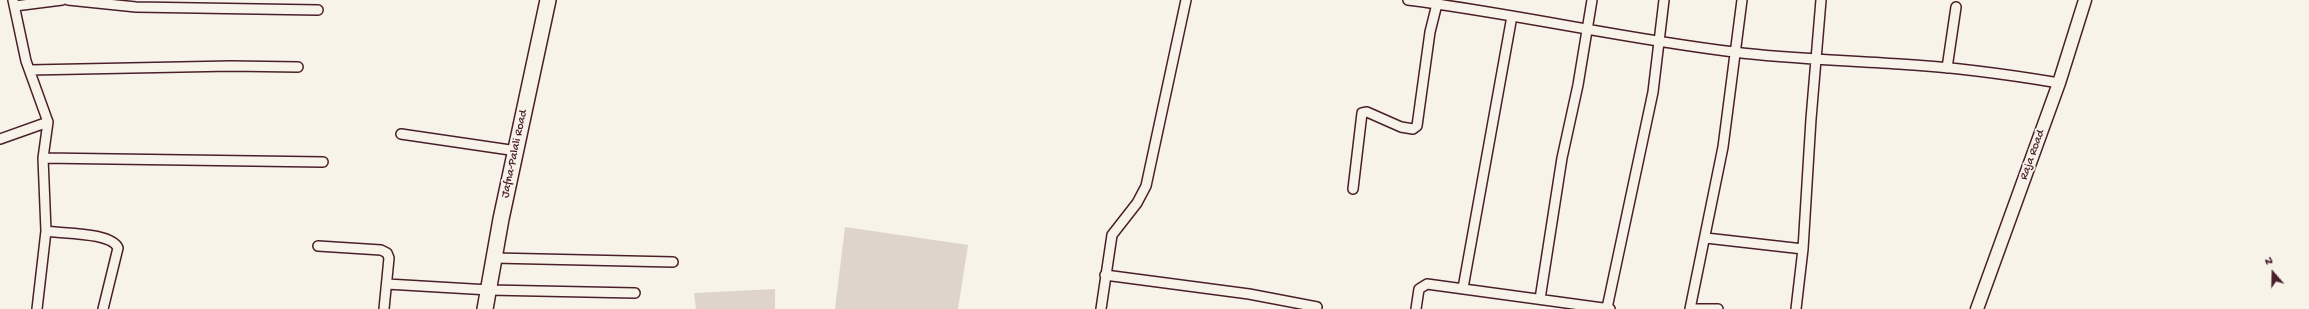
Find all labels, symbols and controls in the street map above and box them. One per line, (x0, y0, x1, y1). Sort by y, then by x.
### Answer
street label: Jafna-Palali Road (499, 109, 531, 199)
street label: Raja Road (2017, 128, 2049, 182)
north arrow (2253, 253, 2293, 293)
text: N (2263, 255, 2274, 269)

